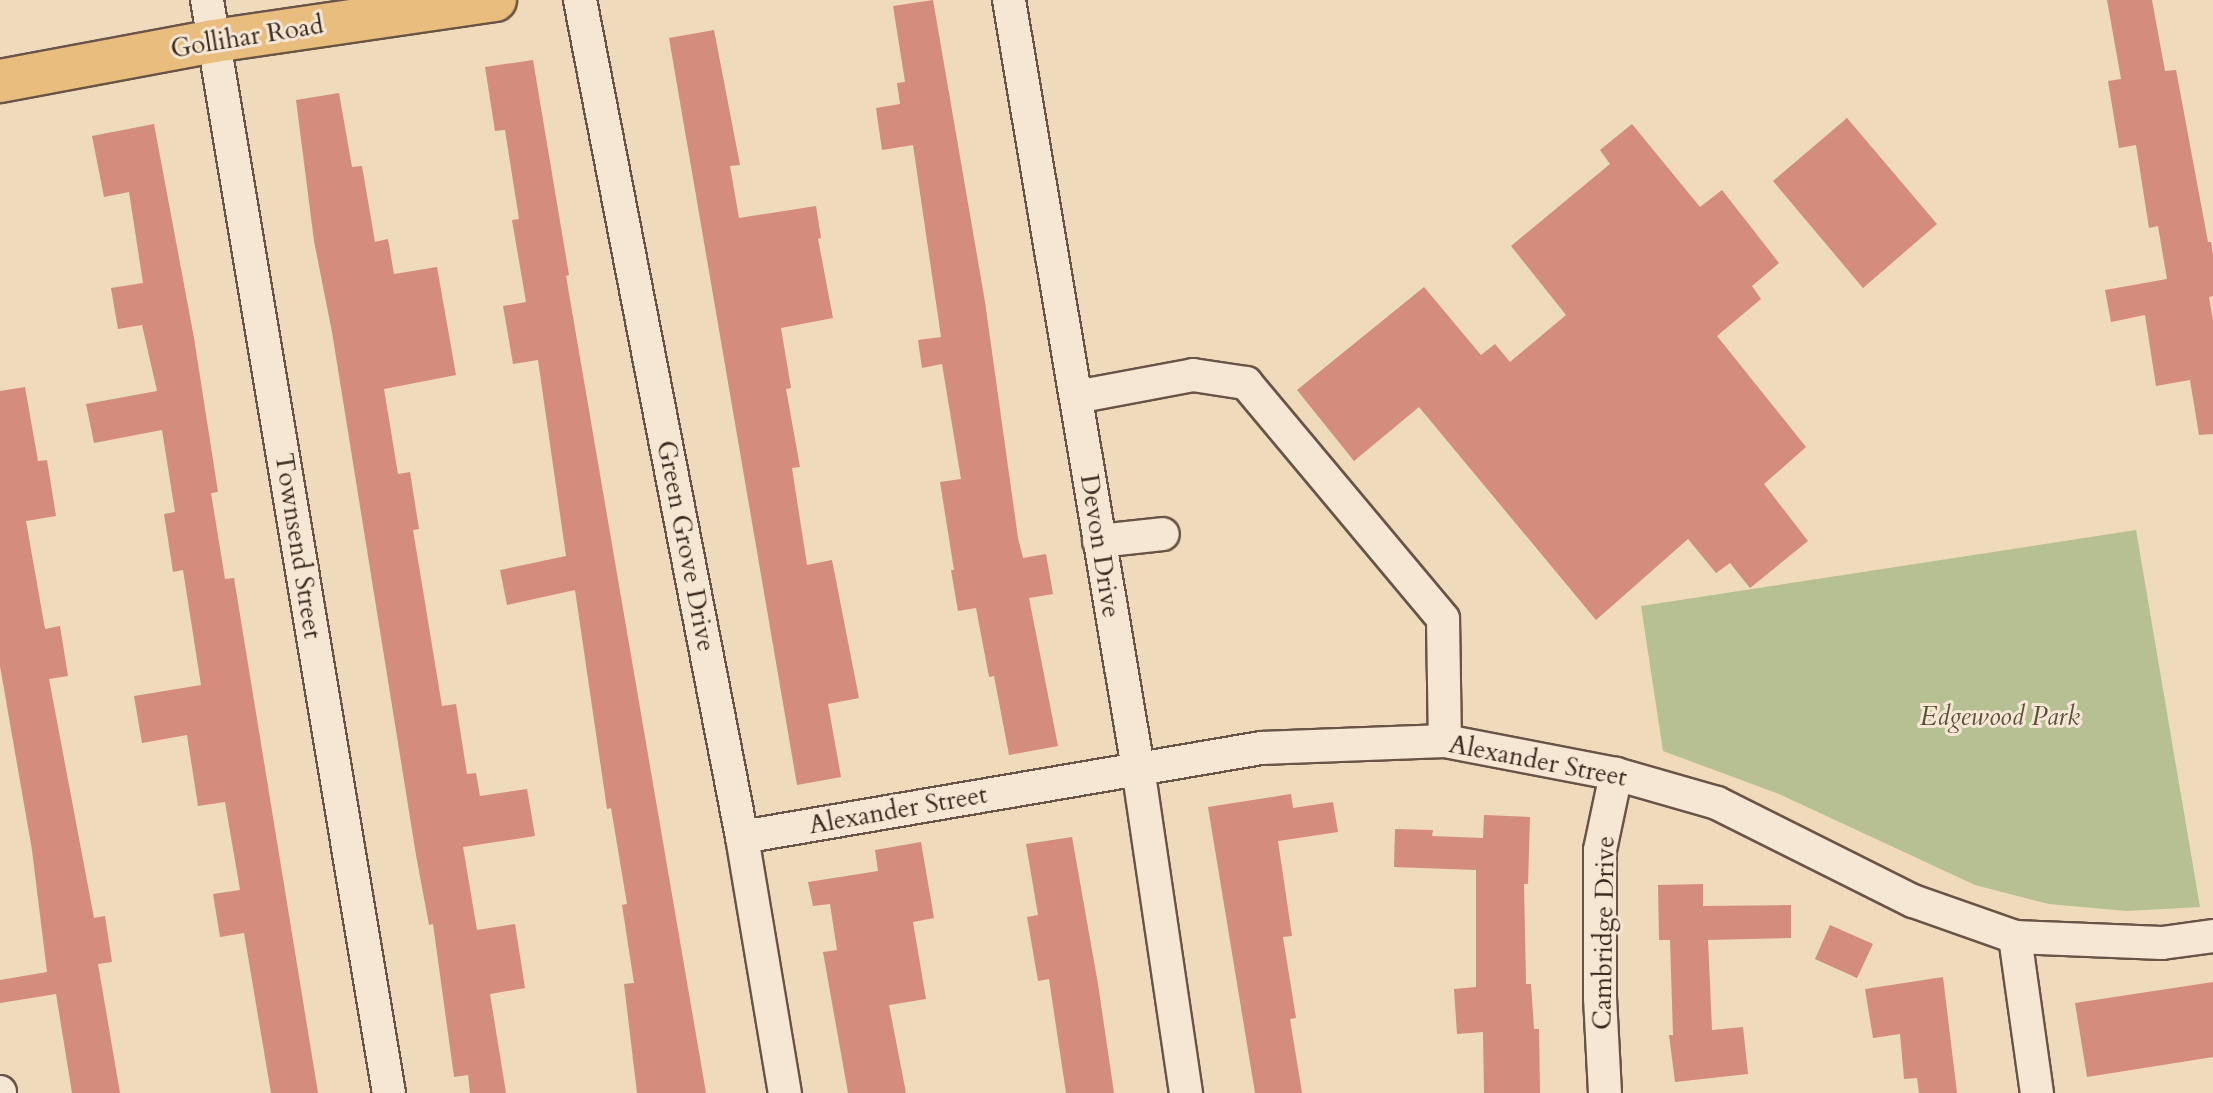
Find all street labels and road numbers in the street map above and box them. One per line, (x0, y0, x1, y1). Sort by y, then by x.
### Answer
street label: Gollihar Road (168, 10, 326, 64)
street label: Green Grove Drive (650, 438, 722, 654)
street label: Townsend Street (268, 451, 328, 641)
street label: Devon Drive (1073, 472, 1127, 620)
street label: Alexander Street (1446, 728, 1630, 794)
street label: Alexander Street (806, 779, 990, 841)
street label: Cambridge Drive (1587, 836, 1621, 1030)

